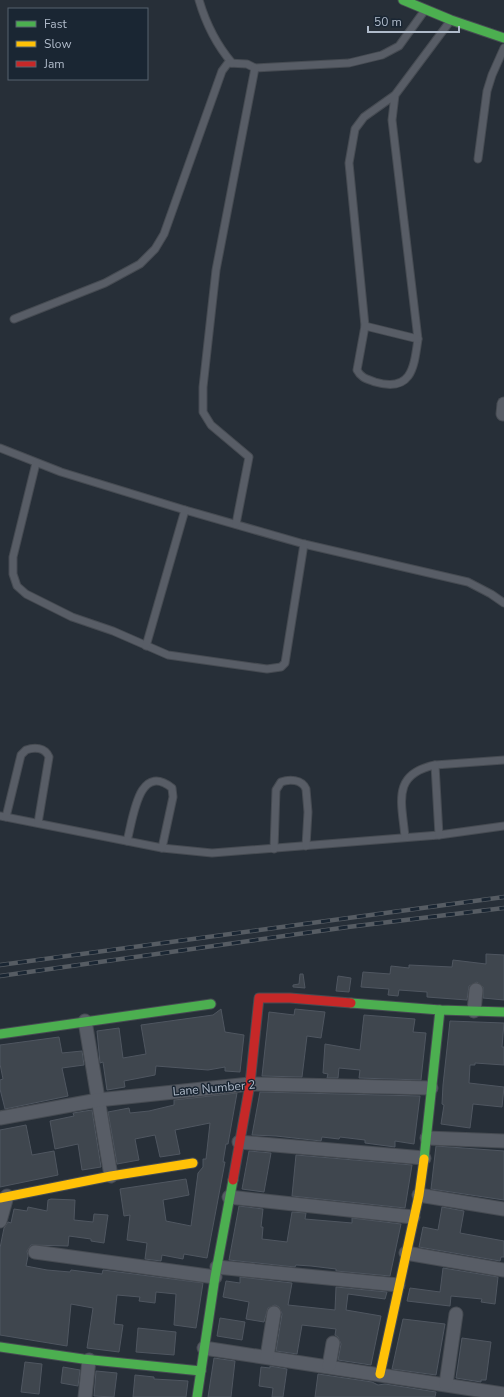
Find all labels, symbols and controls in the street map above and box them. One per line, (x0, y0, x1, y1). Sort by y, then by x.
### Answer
legend (8, 8, 148, 80)
scale bar (368, 8, 459, 34)
text: 50 m (374, 14, 402, 30)
text: Fast (44, 16, 67, 32)
text: Slow (44, 36, 72, 52)
text: Jam (43, 56, 65, 72)
street label: Lane Number 2 (172, 1076, 256, 1100)

